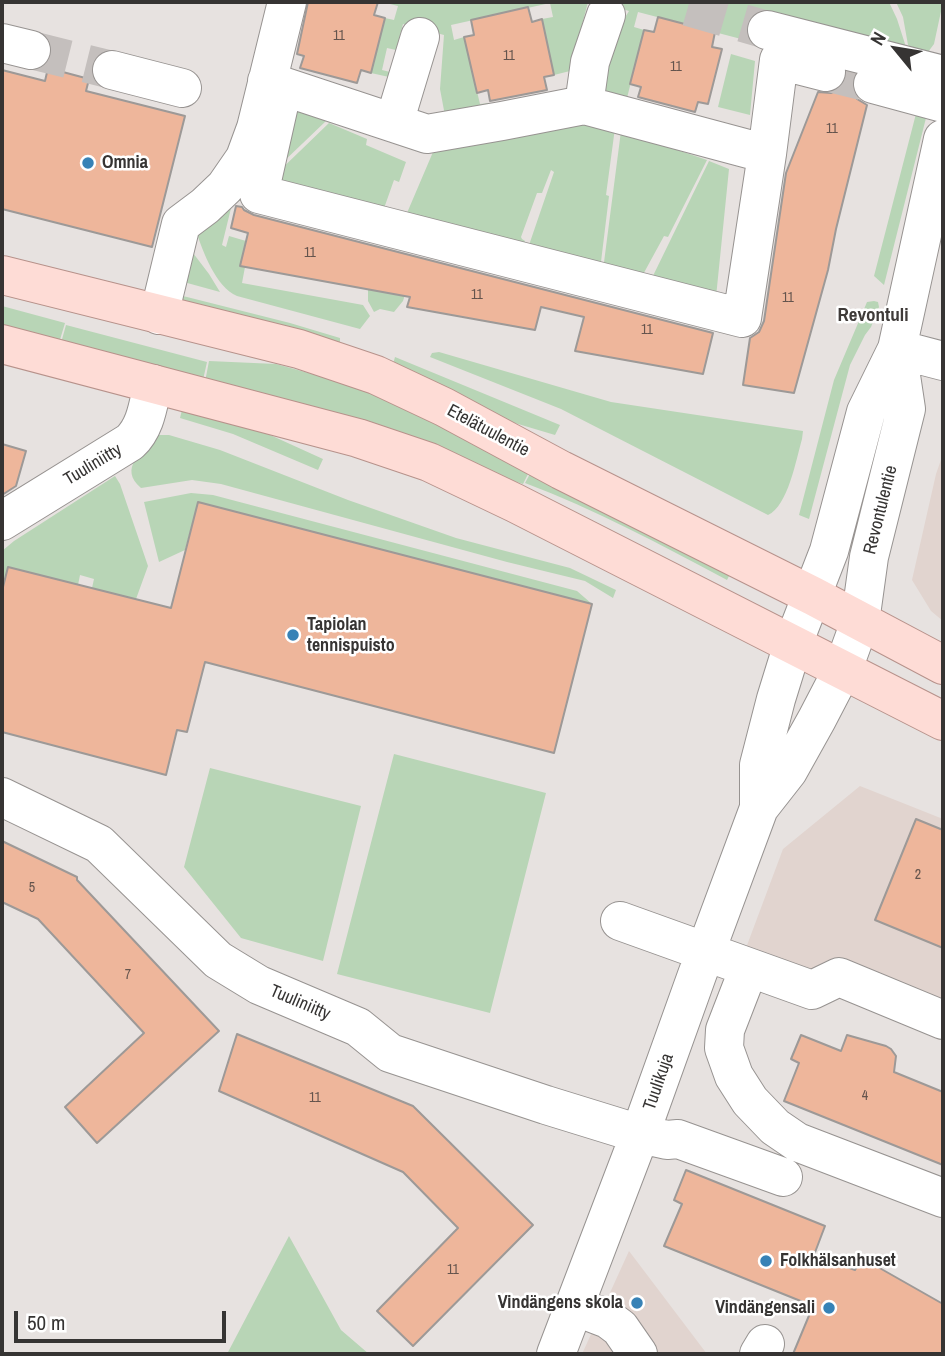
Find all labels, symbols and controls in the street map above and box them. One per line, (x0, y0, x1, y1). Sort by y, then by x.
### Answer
north arrow (861, 14, 931, 84)
text: N (864, 27, 892, 50)
house number: 11 (333, 28, 345, 44)
house number: 11 (503, 48, 515, 64)
house number: 11 (670, 59, 682, 75)
house number: 11 (826, 121, 838, 137)
place label: Omnia (102, 152, 148, 174)
marker: Omnia (80, 155, 96, 171)
house number: 11 (304, 245, 316, 261)
house number: 11 (471, 287, 483, 303)
house number: 11 (782, 290, 794, 306)
district label: Revontuli (838, 305, 908, 327)
house number: 11 (641, 322, 653, 338)
street label: Etelätuulentie (443, 400, 533, 462)
street label: Tuuliniitty (60, 439, 126, 491)
street label: Revontulentie (860, 463, 902, 557)
place label: Tapiolan tennispuisto (307, 614, 395, 656)
marker: Tapiolan tennispuisto (285, 627, 301, 643)
house number: 2 (915, 867, 921, 883)
house number: 5 (29, 880, 35, 896)
house number: 7 (125, 967, 131, 983)
street label: Tuuliniitty (267, 981, 333, 1025)
street label: Tuulikuja (639, 1051, 679, 1113)
house number: 4 (862, 1088, 868, 1104)
house number: 11 (309, 1090, 321, 1106)
place label: Folkhälsanhuset (780, 1250, 896, 1272)
marker: Folkhälsanhuset (758, 1253, 774, 1269)
house number: 11 (447, 1262, 459, 1278)
place label: Vindängens skola (498, 1292, 623, 1314)
marker: Vindängens skola (629, 1295, 645, 1311)
scale bar (18, 1296, 229, 1340)
place label: Vindängensali (715, 1297, 815, 1319)
marker: Vindängensali (821, 1300, 837, 1316)
text: 50 m (27, 1308, 65, 1337)

